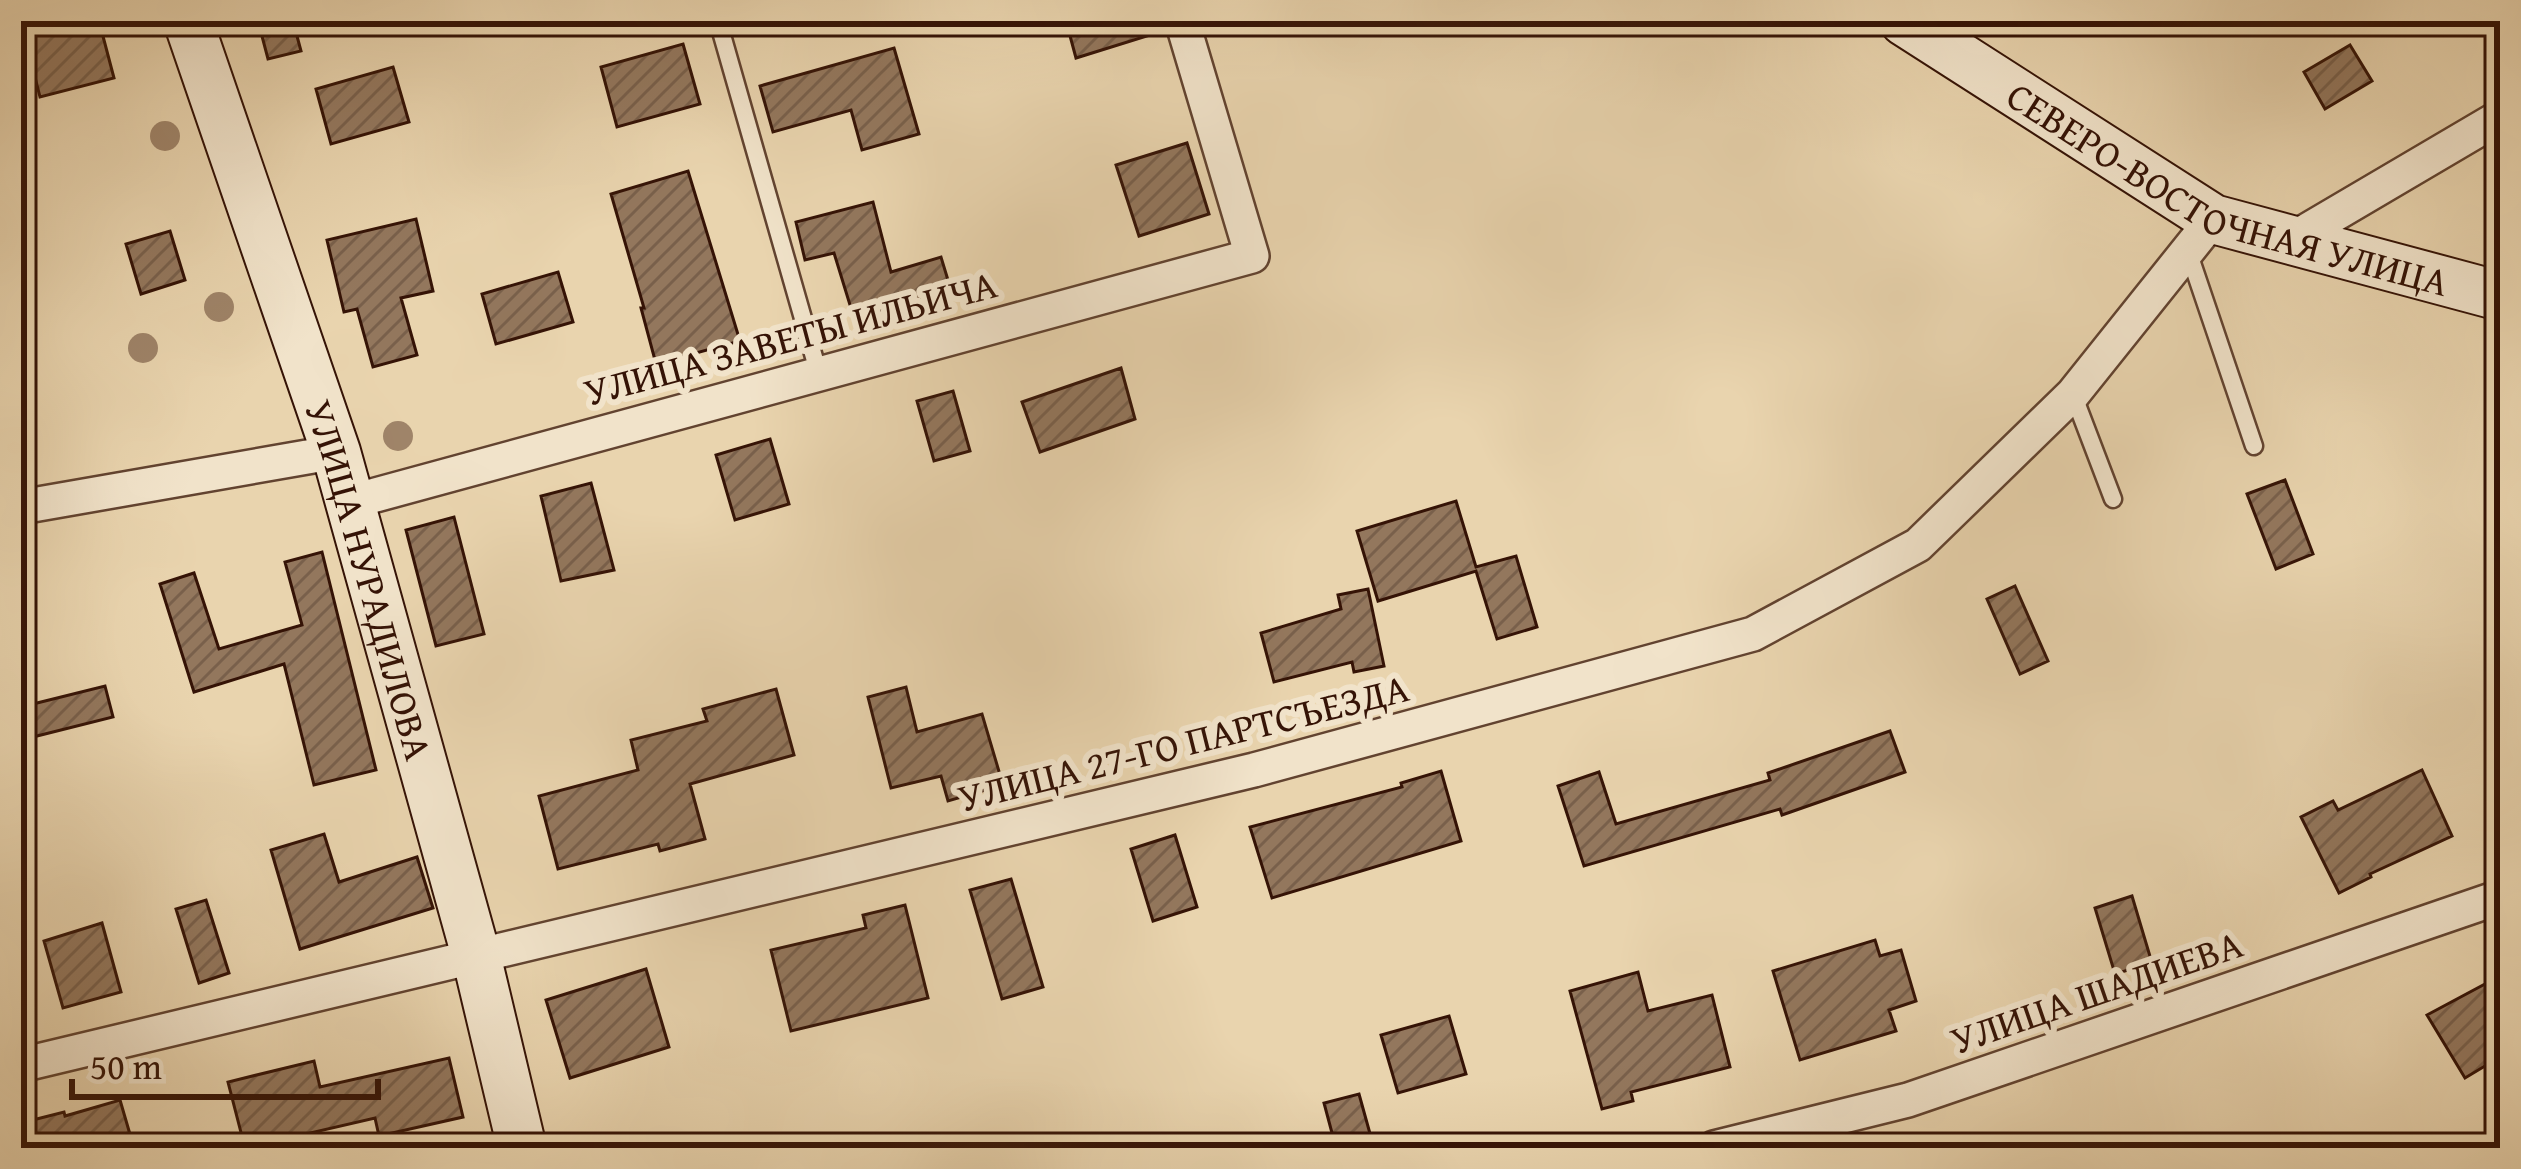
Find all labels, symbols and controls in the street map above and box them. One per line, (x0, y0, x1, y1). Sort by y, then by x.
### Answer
street label: СЕВЕРО-ВОСТОЧНАЯ УЛИЦА (1996, 66, 2455, 310)
street label: УЛИЦА ЗАВЕТЫ ИЛЬИЧА (577, 254, 1003, 420)
street label: УЛИЦА НУРАДИЛОВА (292, 392, 449, 767)
street label: УЛИЦА 27-ГО ПАРТСЪЕЗДА (952, 658, 1415, 826)
street label: УЛИЦА ШАДИЕВА (1942, 914, 2250, 1068)
scale bar (72, 1025, 378, 1099)
text: 50 m (90, 1039, 162, 1092)

